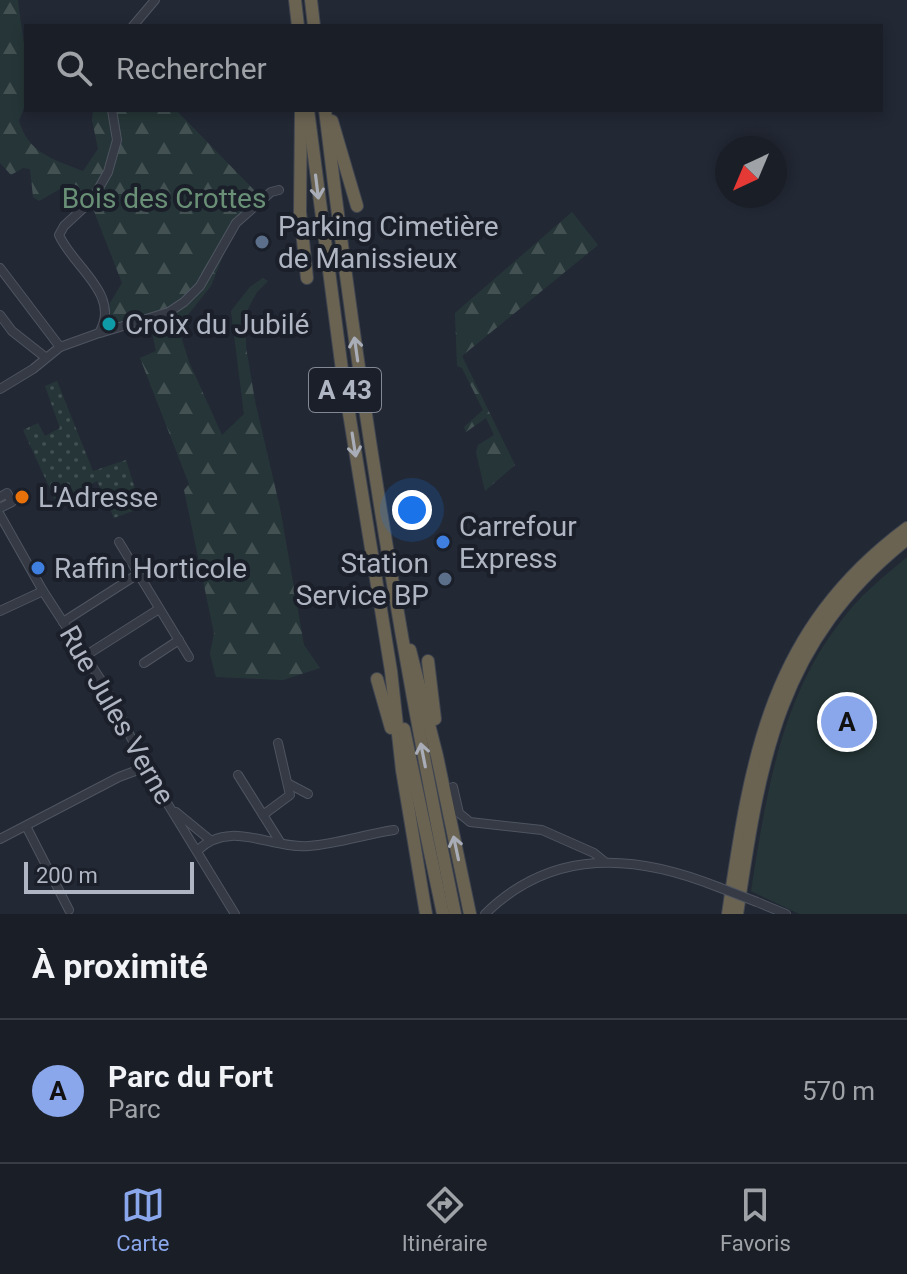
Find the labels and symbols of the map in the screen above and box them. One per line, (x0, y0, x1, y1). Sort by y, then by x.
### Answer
north arrow (715, 136, 787, 208)
one-way arrow (310, 174, 325, 200)
park label: Bois des Crottes (62, 182, 266, 215)
place label: Parking Cimetière de Manissieux (278, 210, 499, 275)
marker: Parking Cimetière de Manissieux (253, 233, 271, 251)
place label: Croix du Jubilé (125, 308, 309, 341)
marker: Croix du Jubilé (100, 315, 118, 333)
one-way arrow (348, 337, 363, 362)
road number: A 43 (309, 368, 381, 412)
one-way arrow (347, 432, 362, 457)
place label: L'Adresse (38, 481, 158, 514)
marker: L'Adresse (13, 488, 31, 506)
your location (392, 490, 432, 530)
place label: Carrefour Express (459, 510, 577, 575)
marker: Carrefour Express (434, 533, 452, 551)
place label: Station Service BP (296, 547, 429, 612)
place label: Raffin Horticole (54, 552, 247, 585)
marker: Raffin Horticole (29, 559, 47, 577)
marker: Station Service BP (436, 570, 454, 588)
street label: Rue Jules Verne (53, 620, 181, 810)
pin: A (821, 692, 873, 752)
one-way arrow (414, 743, 429, 768)
one-way arrow (448, 836, 463, 861)
scale bar (24, 858, 194, 894)

